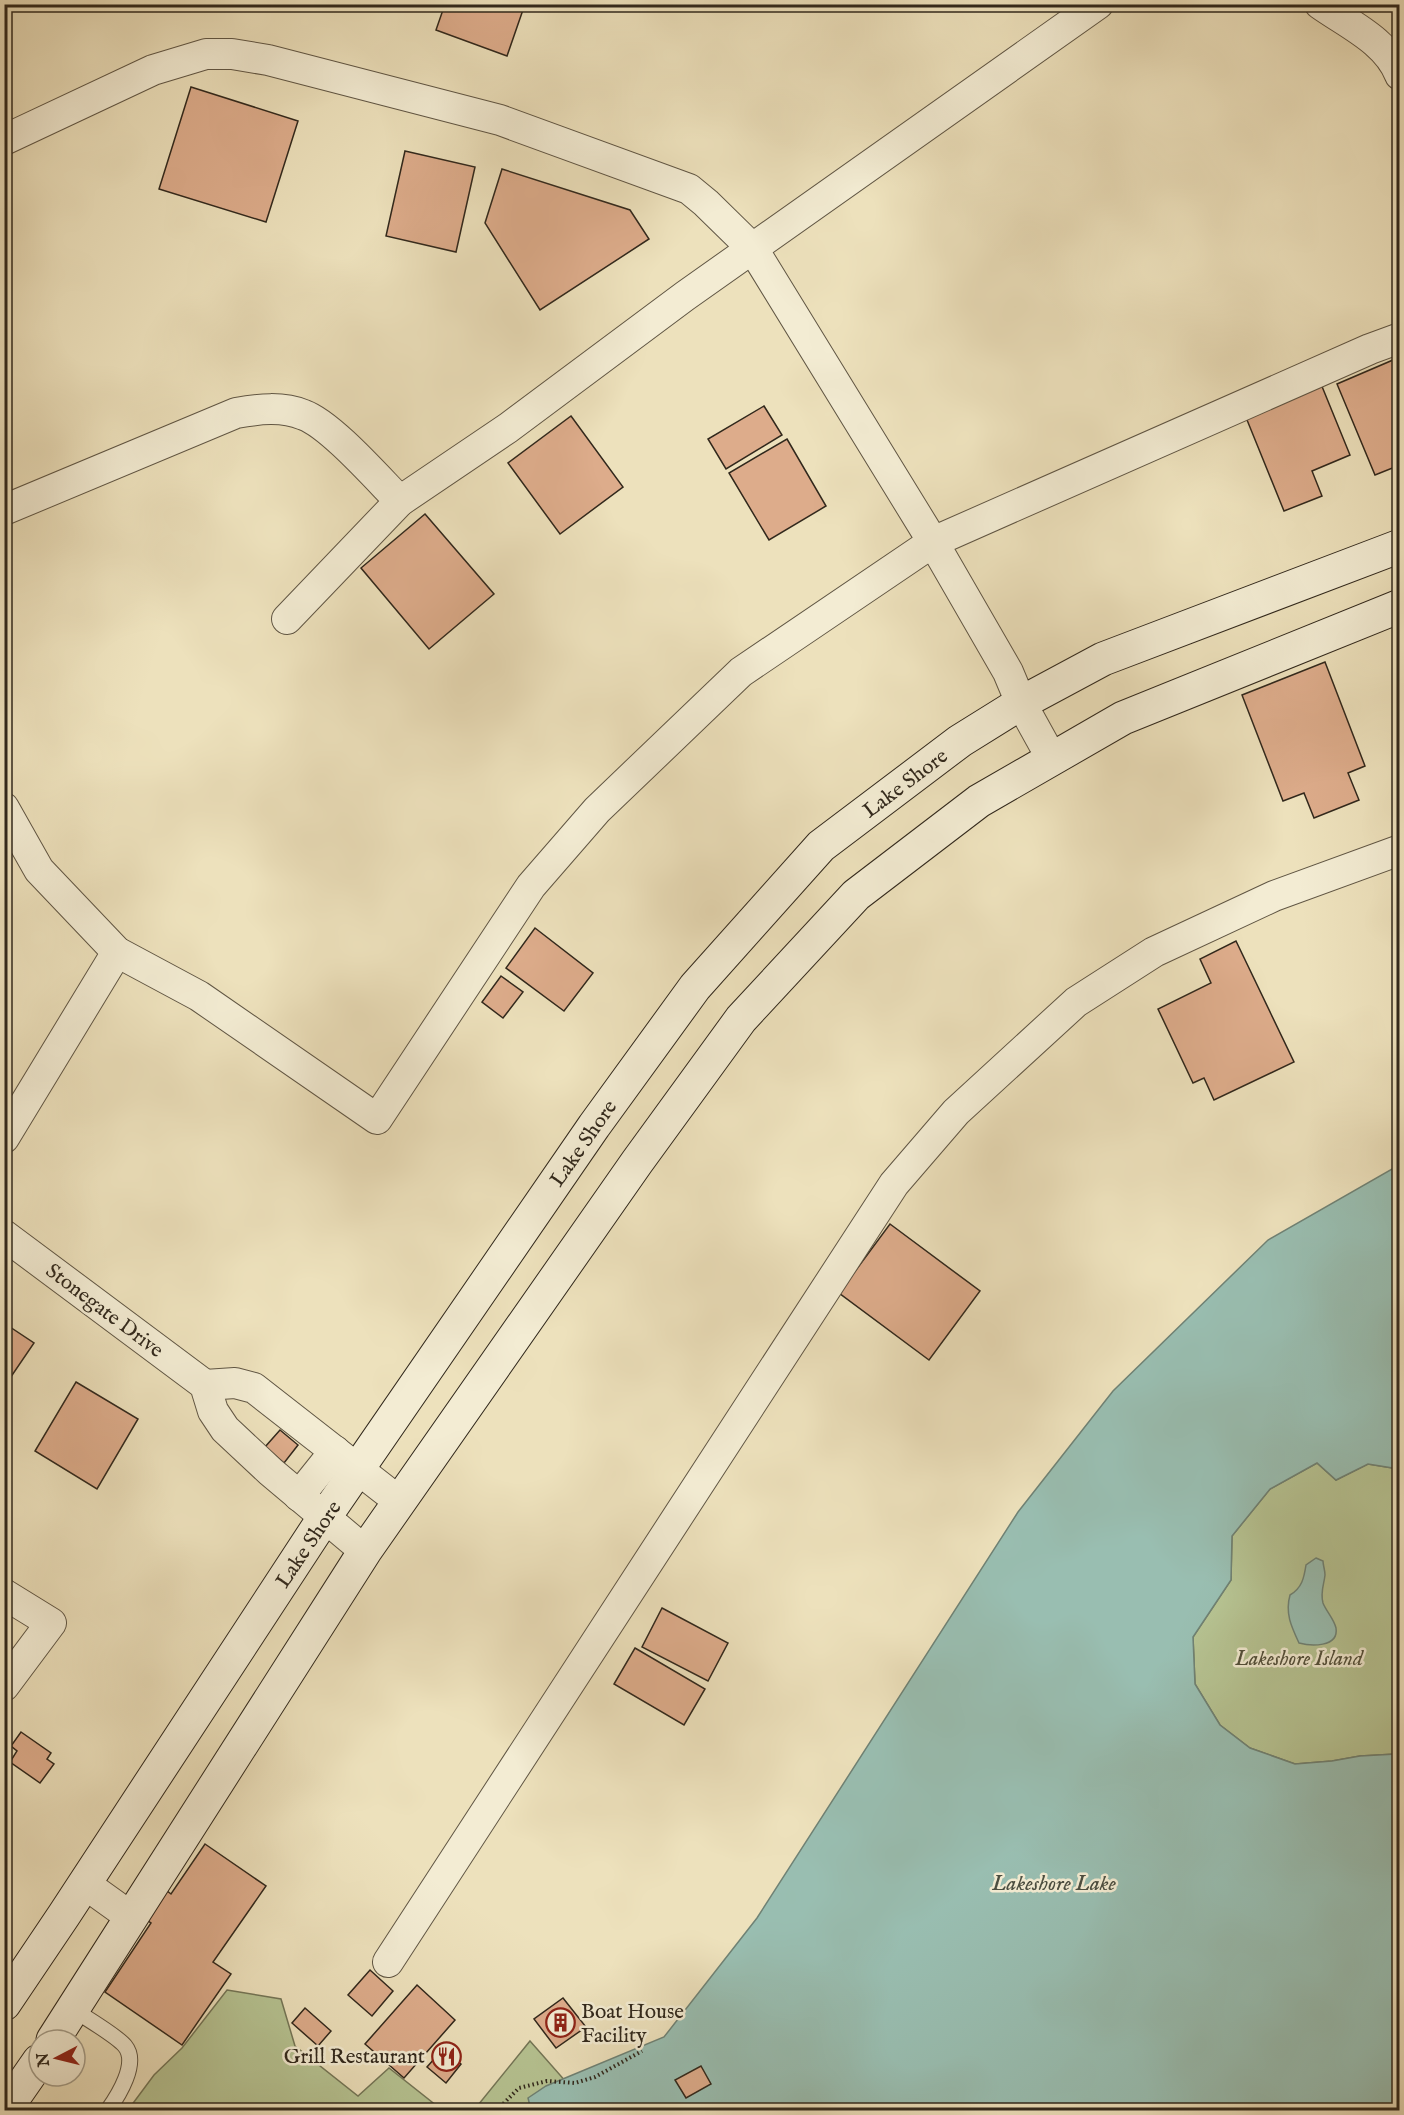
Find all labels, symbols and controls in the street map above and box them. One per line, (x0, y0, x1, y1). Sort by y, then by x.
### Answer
street label: Lake Shore (858, 743, 954, 825)
street label: Lake Shore (545, 1095, 624, 1192)
street label: Stonegate Drive (40, 1258, 169, 1365)
street label: Lake Shore (270, 1496, 349, 1594)
park label: Lakeshore Island (1234, 1646, 1365, 1673)
water label: Lakeshore Lake (991, 1870, 1117, 1898)
place label: Boat House Facility (581, 1999, 684, 2050)
building icon: Boat House Facility (544, 2007, 576, 2039)
north arrow (27, 2028, 87, 2088)
restaurant icon: Grill Restaurant (430, 2040, 462, 2072)
place label: Grill Restaurant (284, 2044, 425, 2071)
text: N (33, 2051, 55, 2069)

